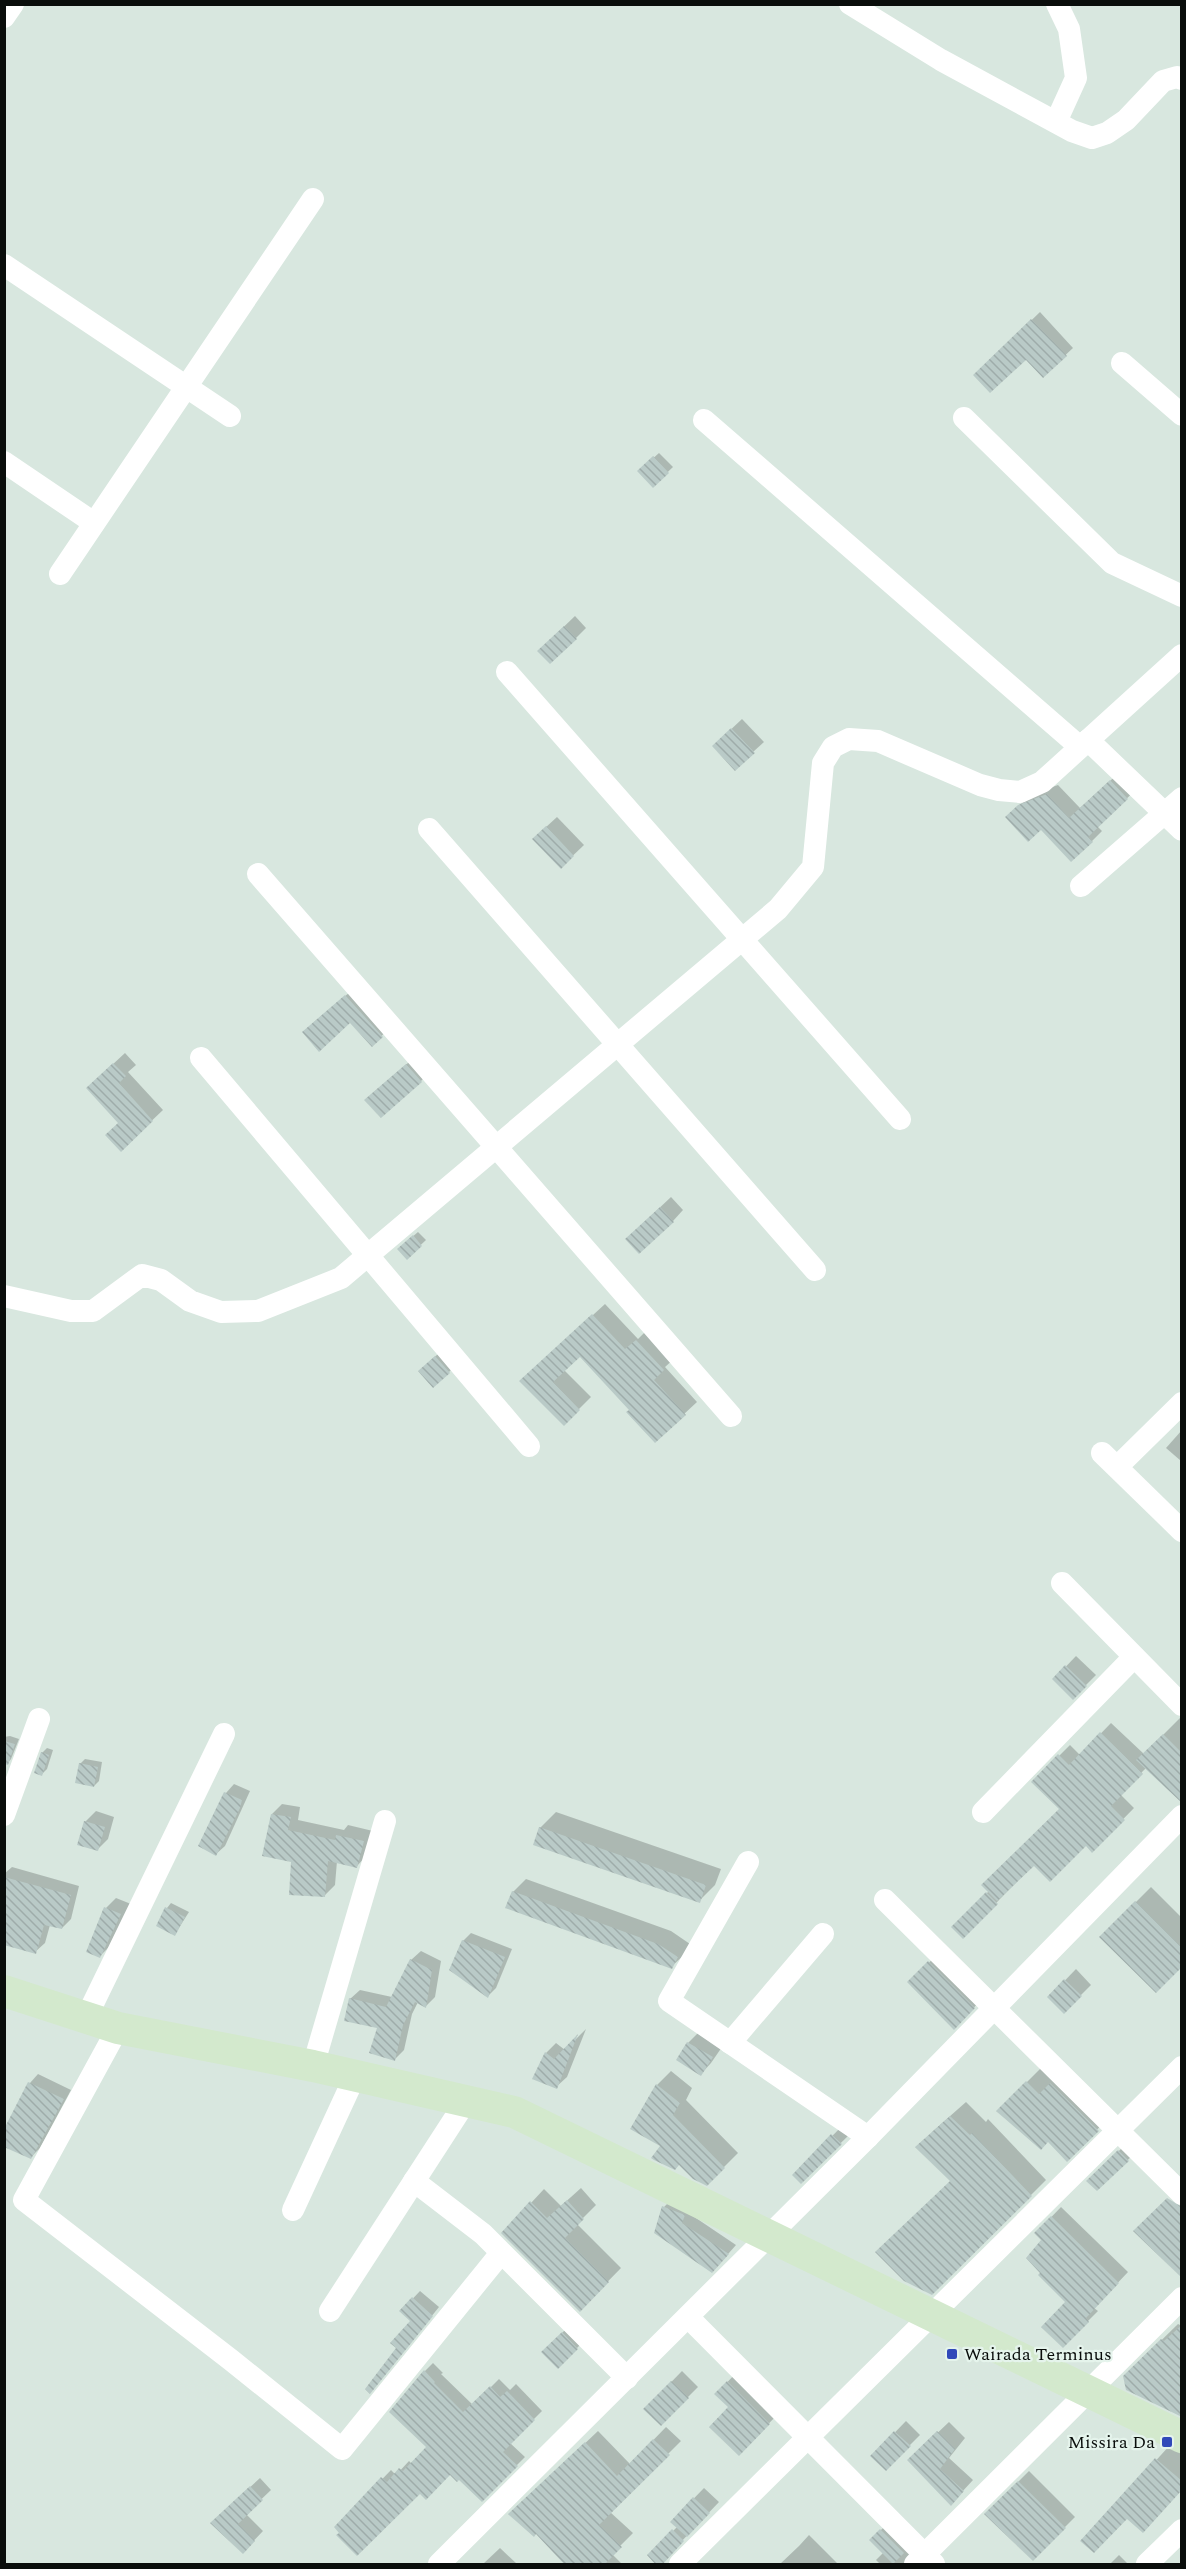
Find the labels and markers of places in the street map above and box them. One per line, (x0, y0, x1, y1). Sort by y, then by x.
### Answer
place label: Wairada Terminus (964, 2341, 1112, 2368)
marker: Wairada Terminus (945, 2347, 959, 2361)
place label: Missira Da (1068, 2429, 1155, 2456)
marker: Missira Da (1160, 2435, 1174, 2449)

